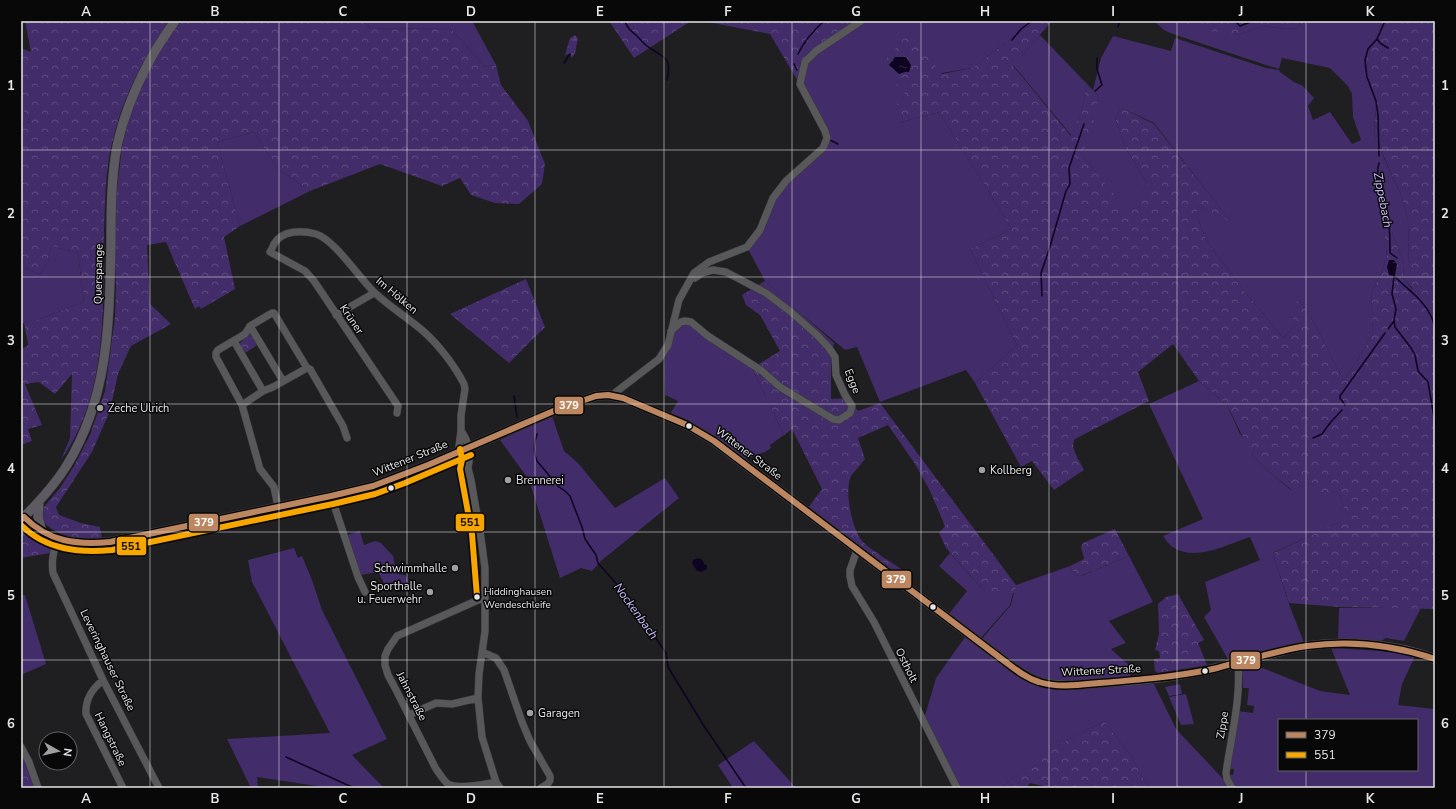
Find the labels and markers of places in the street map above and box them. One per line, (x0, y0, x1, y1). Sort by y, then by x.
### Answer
place label: Zeche Ulrich (108, 401, 169, 416)
marker: Zeche Ulrich (95, 403, 105, 413)
unlabelled marker (684, 421, 694, 431)
place label: Kollberg (990, 463, 1032, 478)
marker: Kollberg (977, 465, 987, 475)
place label: Brennerei (516, 473, 564, 488)
marker: Brennerei (503, 475, 513, 485)
unlabelled marker (386, 483, 396, 493)
place label: Schwimmhalle (374, 561, 447, 576)
marker: Schwimmhalle (450, 563, 460, 573)
place label: Sporthalle u. Feuerwehr (357, 579, 422, 607)
place label: Hiddinghausen Wendeschleife (484, 585, 552, 612)
marker: Sporthalle u. Feuerwehr (425, 587, 435, 597)
marker: Hiddinghausen Wendeschleife (472, 592, 482, 602)
unlabelled marker (928, 602, 938, 612)
unlabelled marker (1200, 666, 1210, 676)
place label: Garagen (538, 706, 580, 721)
marker: Garagen (525, 708, 535, 718)

